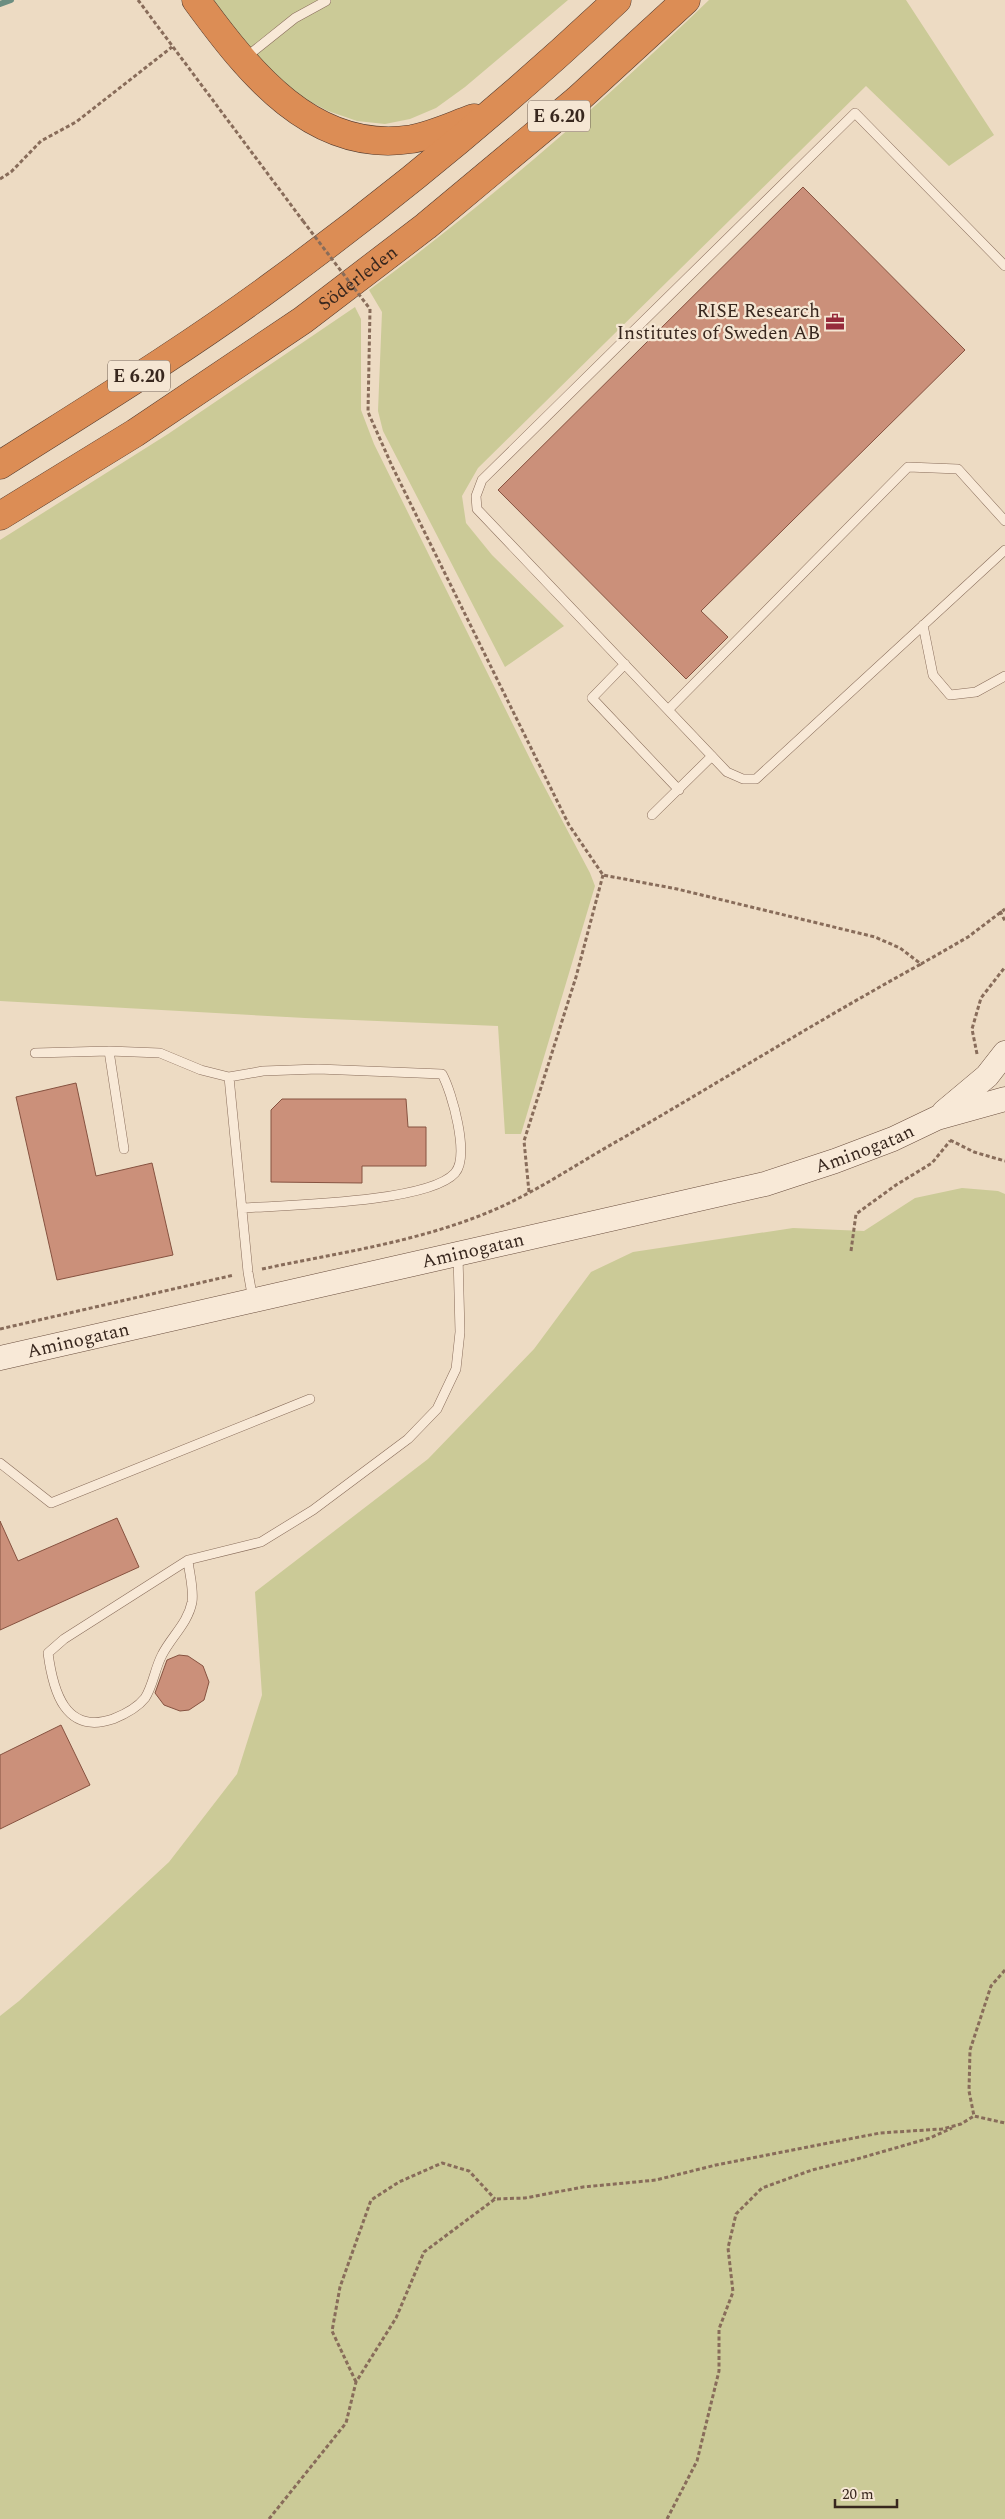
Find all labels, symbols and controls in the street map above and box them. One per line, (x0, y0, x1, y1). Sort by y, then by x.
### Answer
road number: E 6.20 (528, 100, 590, 132)
street label: Söderleden (312, 238, 404, 318)
place label: RISE Research Institutes of Sweden AB (617, 297, 820, 348)
office icon: RISE Research Institutes of Sweden AB (824, 311, 846, 333)
road number: E 6.20 (108, 361, 170, 392)
street label: Aminogatan (811, 1116, 919, 1181)
street label: Aminogatan (419, 1225, 527, 1276)
street label: Aminogatan (24, 1315, 132, 1366)
scale bar (835, 2476, 898, 2508)
text: 20 m (842, 2483, 874, 2506)

